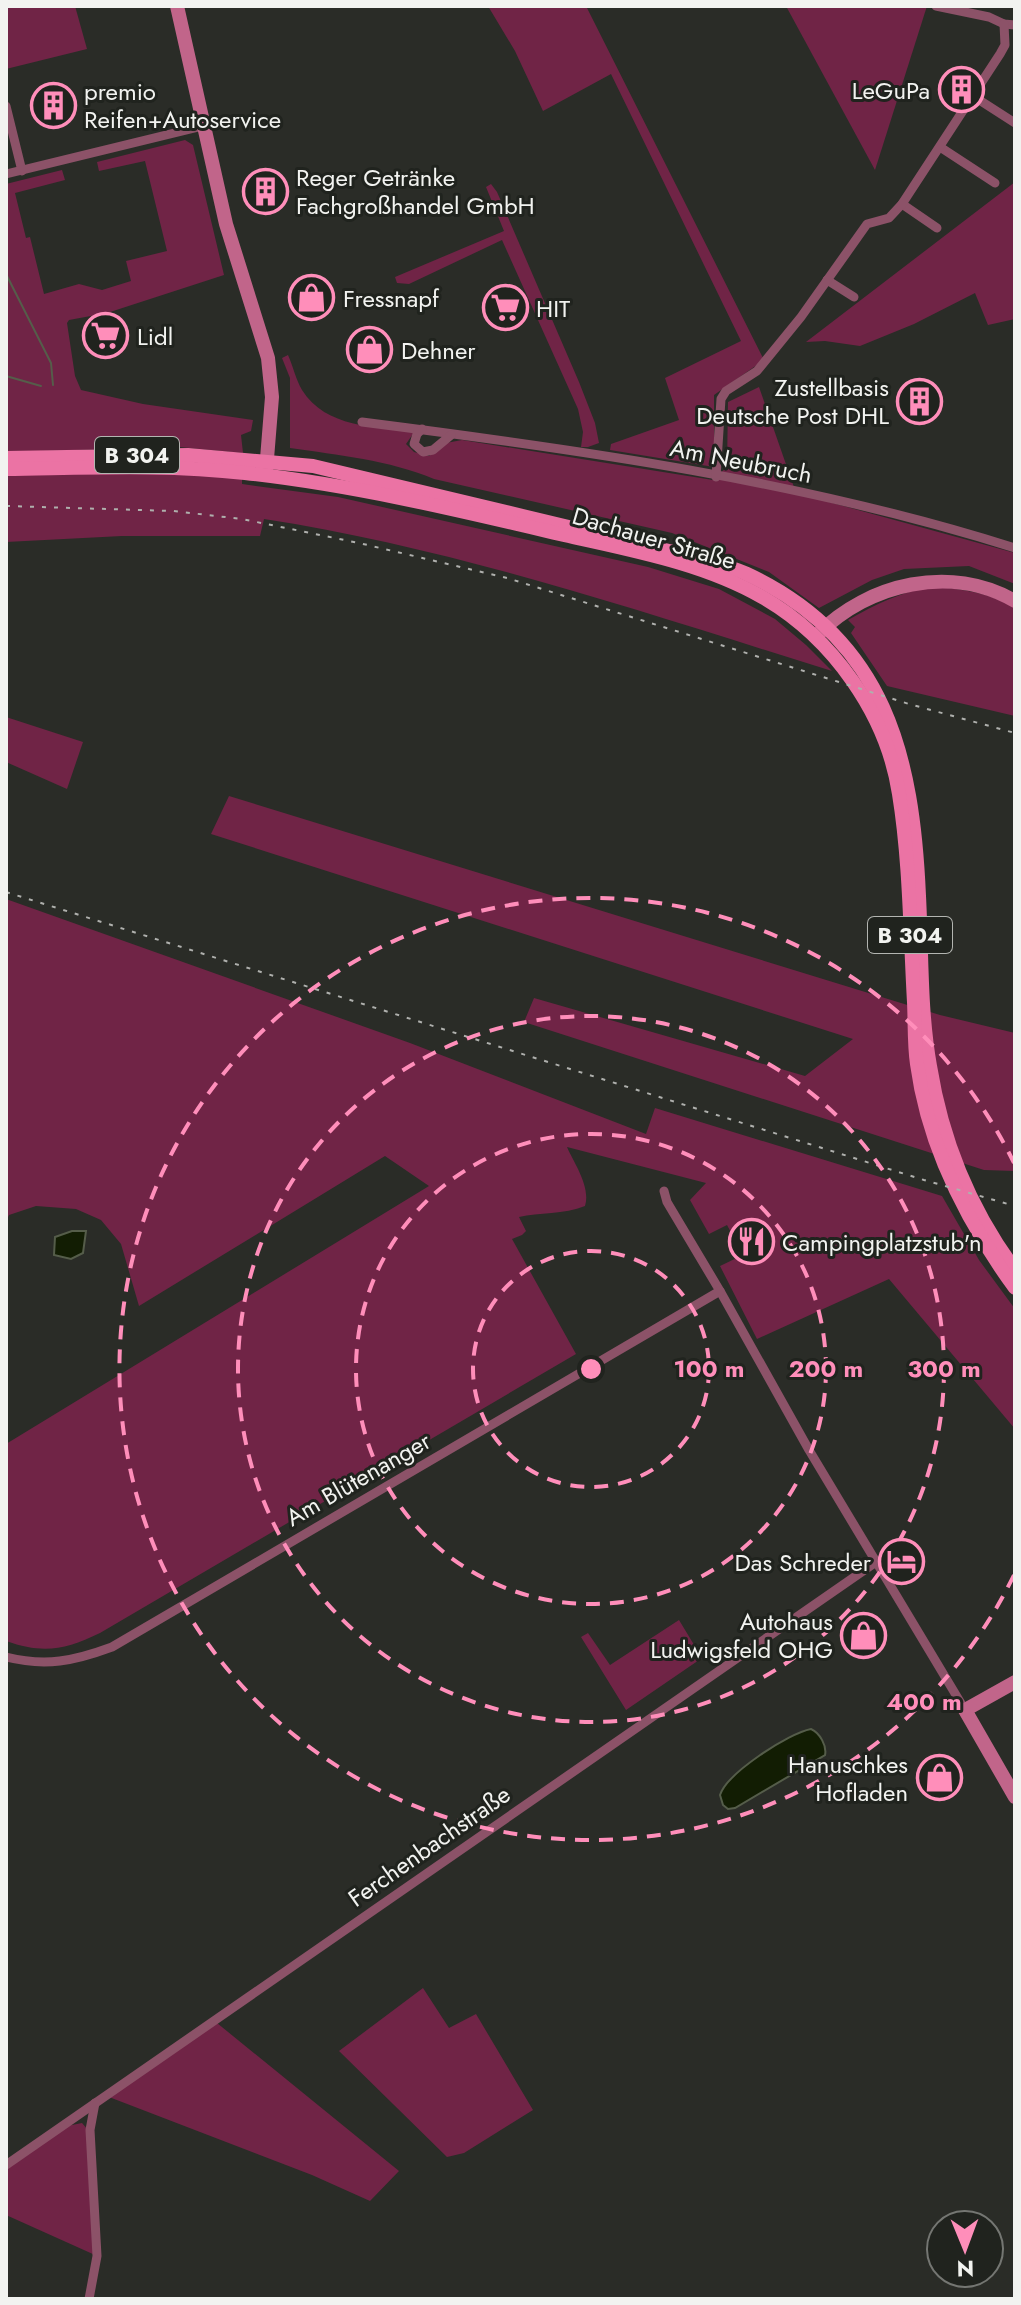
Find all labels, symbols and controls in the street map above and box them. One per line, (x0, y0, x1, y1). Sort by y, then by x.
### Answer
building icon: LeGuPa (937, 66, 985, 114)
place label: LeGuPa (852, 73, 930, 108)
place label: premio Reifen+Autoservice (84, 74, 281, 137)
building icon: premio Reifen+Autoservice (29, 81, 77, 129)
place label: Reger Getränke Fachgroßhandel GmbH (296, 160, 535, 223)
building icon: Reger Getränke Fachgroßhandel GmbH (241, 167, 289, 215)
shop icon: Fressnapf (288, 274, 336, 322)
place label: Fressnapf (343, 281, 440, 316)
supermarket icon: HIT (481, 284, 529, 332)
place label: HIT (536, 291, 570, 326)
supermarket icon: Lidl (82, 312, 130, 360)
place label: Lidl (137, 319, 173, 354)
shop icon: Dehner (346, 326, 394, 374)
place label: Dehner (401, 333, 476, 368)
place label: Zustellbasis Deutsche Post DHL (696, 370, 889, 433)
building icon: Zustellbasis Deutsche Post DHL (896, 377, 944, 425)
street label: Am Neubruch (667, 430, 815, 492)
road number: B 304 (95, 437, 179, 473)
street label: Dachauer Straße (568, 498, 740, 578)
road number: B 304 (868, 917, 952, 953)
restaurant icon: Campingplatzstub'n (727, 1218, 775, 1266)
place label: Campingplatzstub'n (782, 1225, 982, 1260)
text: 100 m (674, 1351, 744, 1386)
text: 200 m (789, 1351, 863, 1386)
text: 300 m (907, 1351, 981, 1386)
centre of rings (577, 1355, 605, 1383)
street label: Am Blütenanger (279, 1423, 438, 1535)
hotel icon: Das Schreder (878, 1538, 926, 1586)
place label: Das Schreder (735, 1545, 872, 1580)
place label: Autohaus Ludwigsfeld OHG (650, 1604, 833, 1667)
shop icon: Autohaus Ludwigsfeld OHG (840, 1611, 888, 1659)
text: 400 m (886, 1684, 962, 1719)
place label: Hanuschkes Hofladen (788, 1747, 908, 1810)
shop icon: Hanuschkes Hofladen (915, 1754, 963, 1802)
street label: Ferchenbachstraße (341, 1777, 517, 1915)
north arrow (925, 2209, 1005, 2289)
text: N (956, 2253, 974, 2285)

